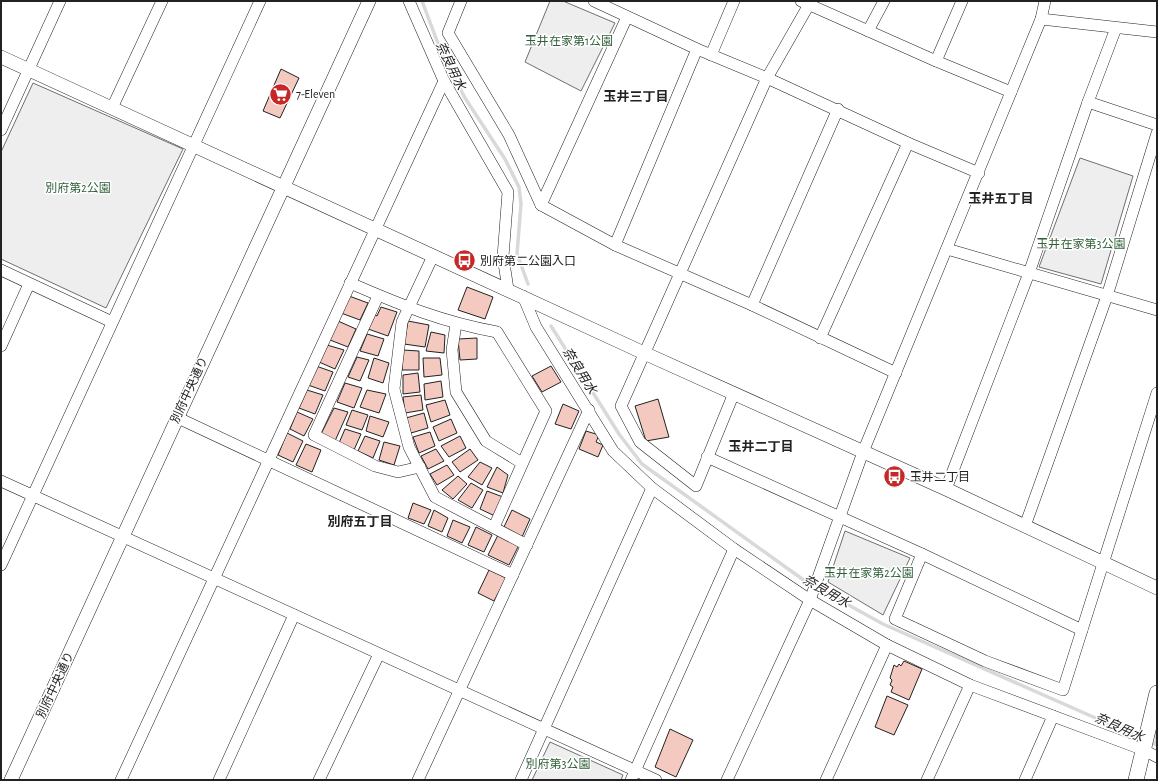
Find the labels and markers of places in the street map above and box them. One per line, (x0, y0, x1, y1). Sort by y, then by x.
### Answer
supermarket icon: 7-Eleven (267, 81, 293, 107)
place label: 7-Eleven (296, 88, 335, 100)
bus stop icon: 別府第二公園入口 (452, 248, 478, 274)
place label: 別府第二公園入口 (480, 254, 576, 267)
bus stop icon: 玉井二丁目 (882, 464, 908, 490)
place label: 玉井二丁目 (910, 470, 970, 483)

